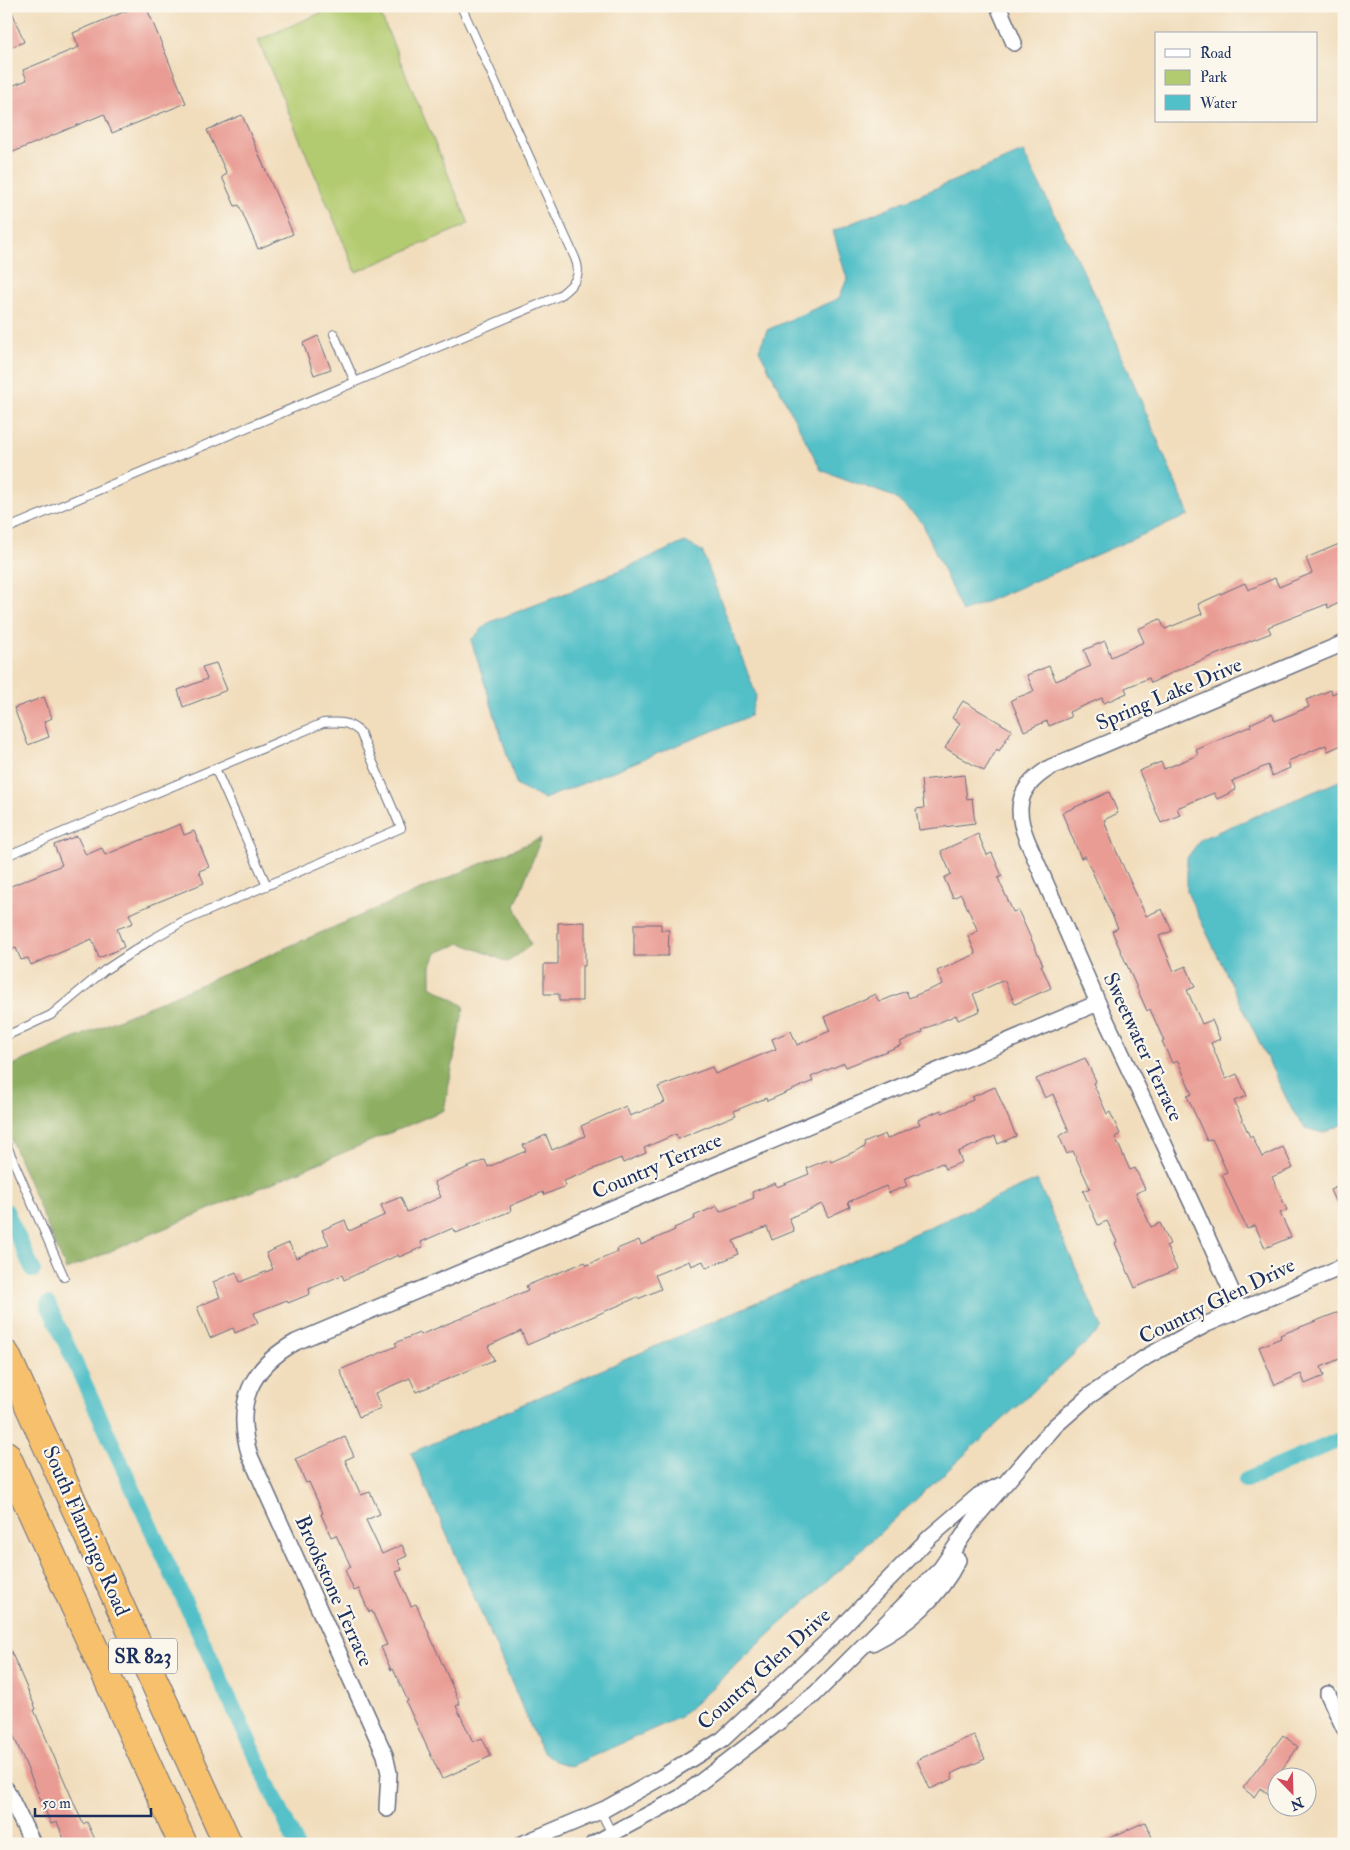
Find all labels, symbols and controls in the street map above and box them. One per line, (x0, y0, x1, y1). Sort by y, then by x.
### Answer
legend (1155, 32, 1318, 122)
text: Road (1200, 44, 1232, 63)
text: Park (1200, 68, 1227, 87)
text: Water (1199, 94, 1237, 113)
street label: Spring Lake Drive (1092, 651, 1246, 737)
street label: Sweetwater Terrace (1097, 968, 1189, 1126)
street label: Country Terrace (588, 1126, 726, 1206)
street label: Country Glen Drive (1134, 1251, 1300, 1350)
street label: South Flamingo Road (36, 1442, 136, 1621)
street label: Brookstone Terrace (289, 1511, 380, 1671)
street label: Country Glen Drive (692, 1602, 837, 1736)
road number: SR 823 (109, 1638, 177, 1674)
north arrow (1268, 1768, 1318, 1818)
scale bar (35, 1785, 151, 1817)
text: N (1287, 1793, 1307, 1814)
text: 50 m (42, 1794, 71, 1813)

